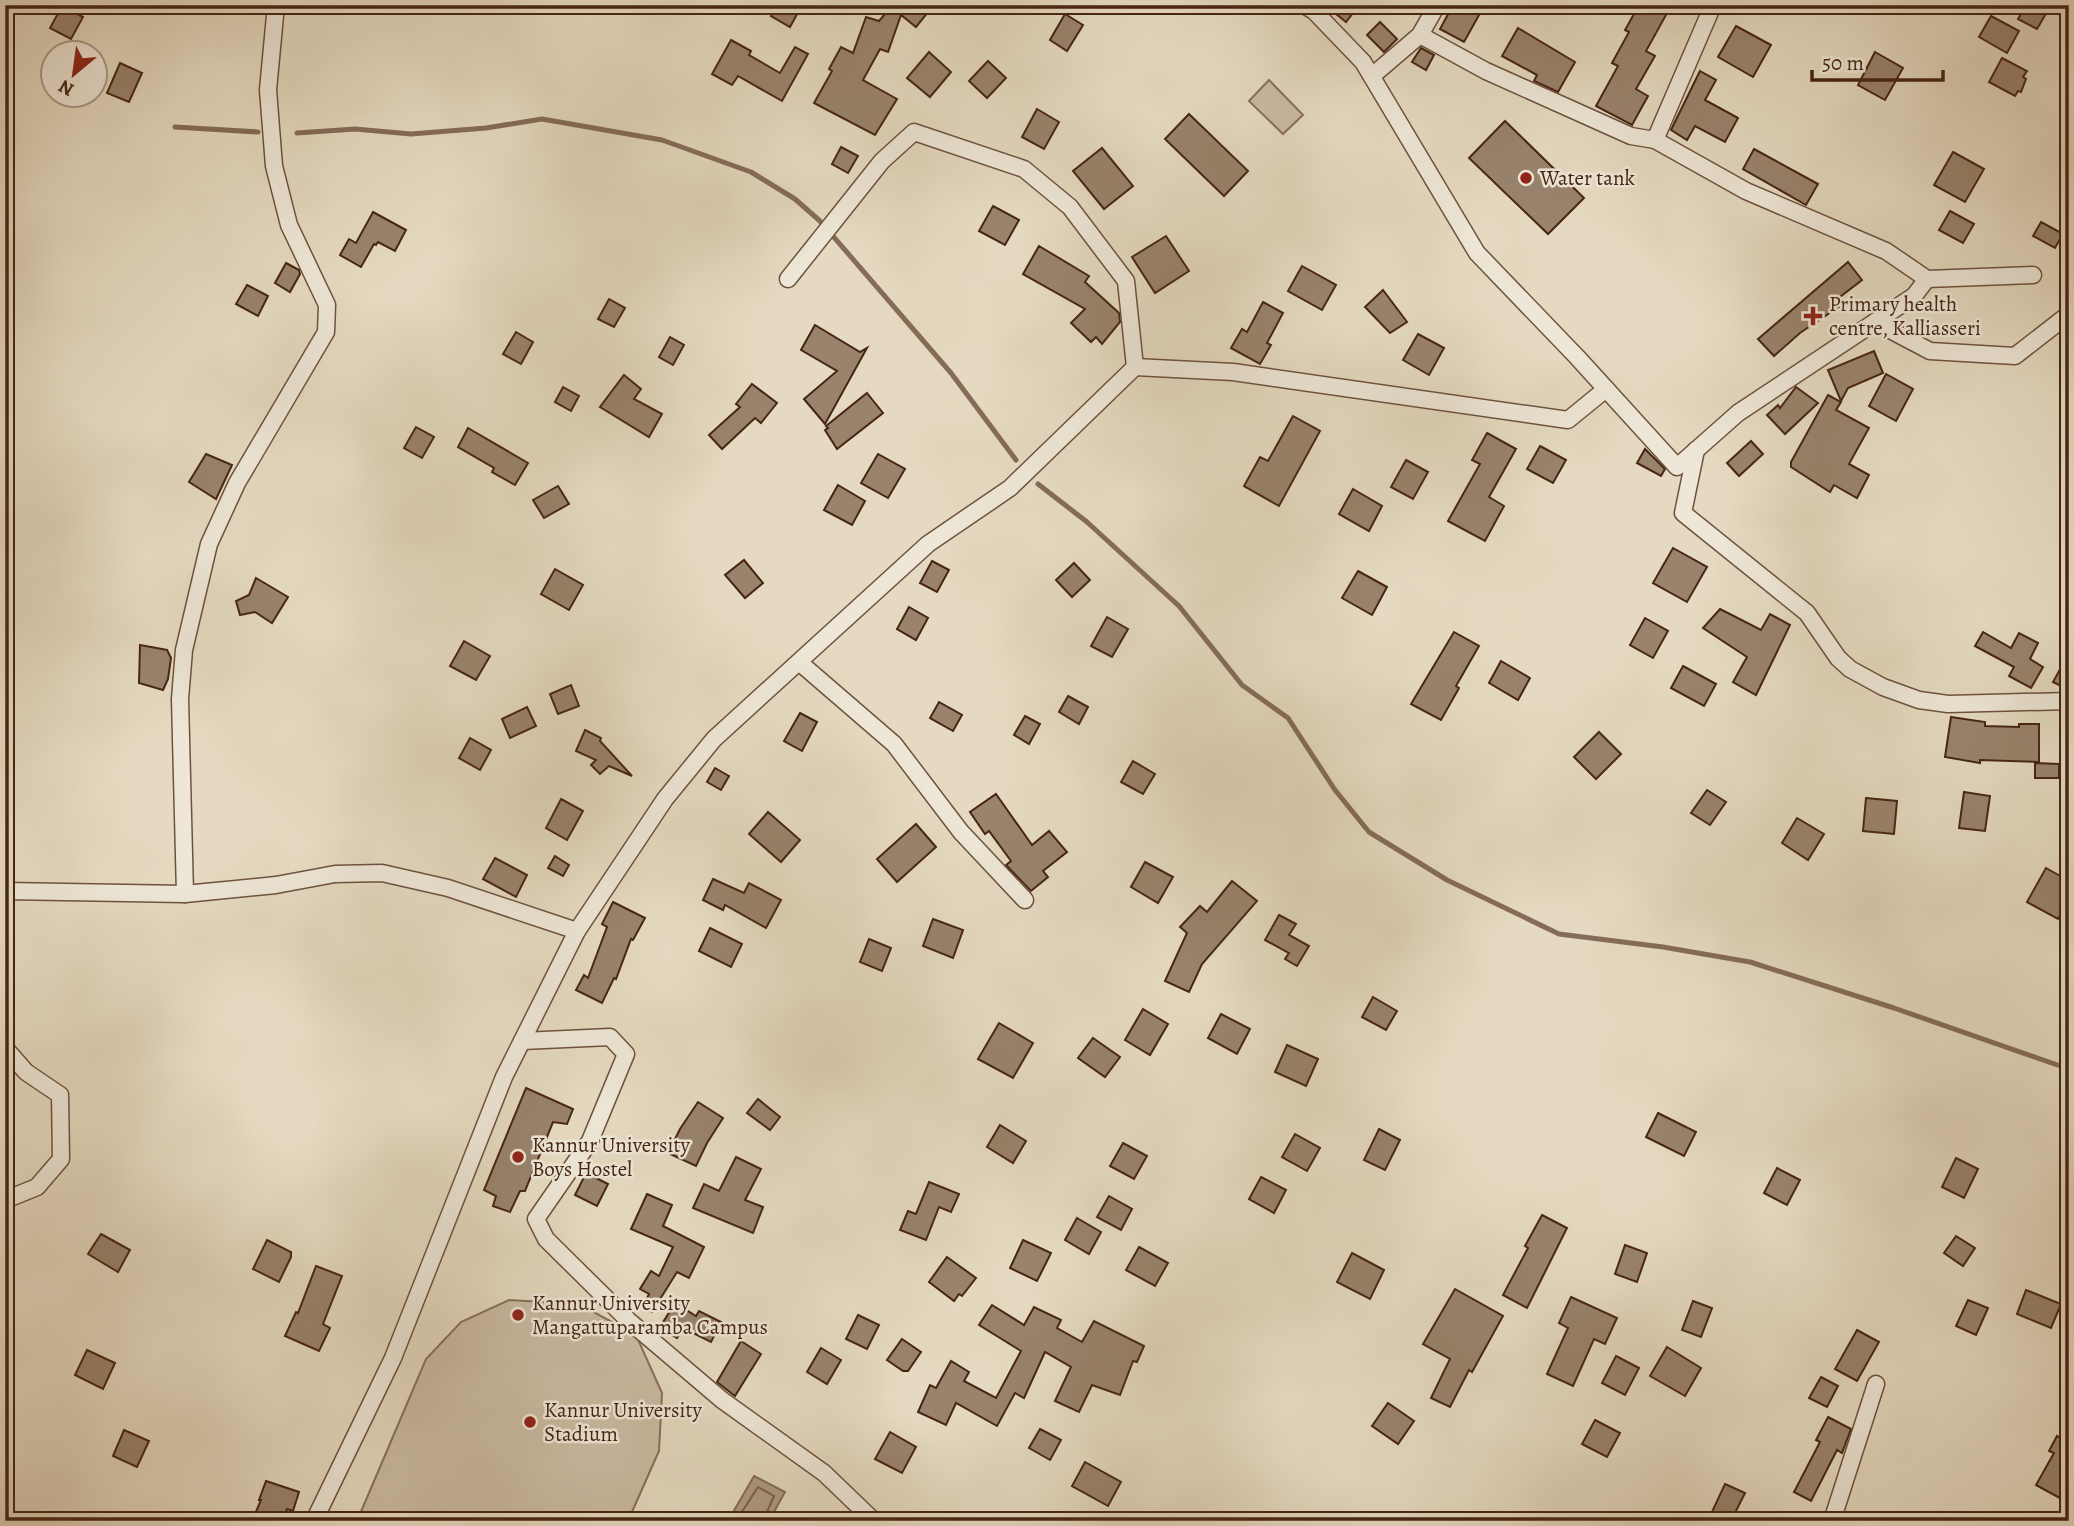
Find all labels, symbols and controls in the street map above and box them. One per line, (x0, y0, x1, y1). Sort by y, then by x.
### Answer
north arrow (38, 38, 108, 108)
scale bar (1812, 38, 1943, 82)
text: 50 m (1822, 49, 1864, 77)
text: N (54, 73, 79, 103)
place label: Water tank (1539, 164, 1635, 192)
marker: Water tank (1518, 170, 1534, 186)
place label: Primary health centre, Kalliasseri (1829, 290, 1981, 342)
marker: Primary health centre, Kalliasseri (1803, 306, 1823, 326)
place label: Kannur University Boys Hostel (532, 1131, 690, 1183)
marker: Kannur University Boys Hostel (510, 1149, 526, 1165)
place label: Kannur University Mangattuparamba Campus (532, 1289, 768, 1341)
marker: Kannur University Mangattuparamba Campus (510, 1307, 526, 1323)
place label: Kannur University Stadium (544, 1396, 702, 1448)
marker: Kannur University Stadium (522, 1414, 538, 1430)

